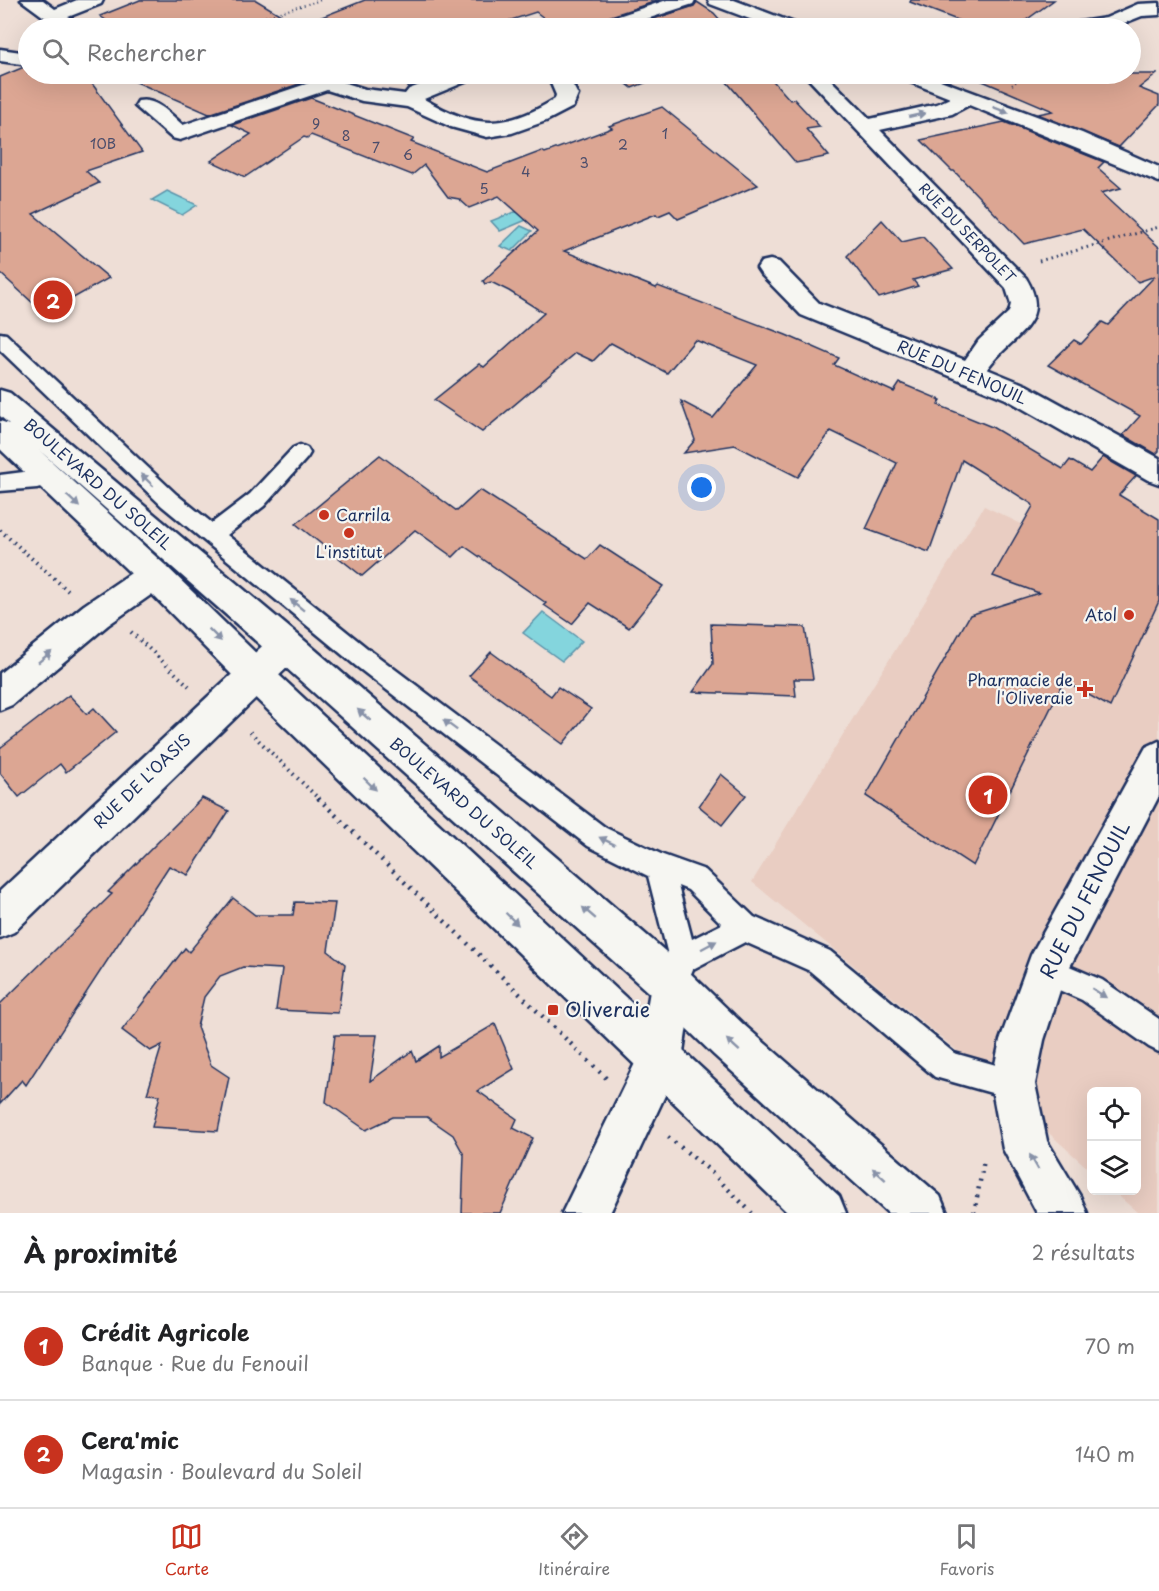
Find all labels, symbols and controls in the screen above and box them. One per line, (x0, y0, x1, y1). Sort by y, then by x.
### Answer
search box (18, 18, 1141, 84)
icon: search (39, 35, 72, 68)
text: Rechercher (87, 35, 206, 68)
one-way arrow (992, 105, 1010, 115)
one-way arrow (908, 109, 926, 119)
house number: 9 (312, 113, 320, 134)
house number: 1 (662, 123, 668, 144)
house number: 8 (342, 125, 350, 146)
house number: 10B (90, 133, 116, 154)
house number: 2 (618, 134, 628, 155)
house number: 7 (372, 137, 380, 158)
house number: 6 (403, 144, 413, 165)
house number: 3 (579, 152, 589, 173)
house number: 4 (521, 161, 531, 182)
house number: 5 (479, 178, 489, 199)
street label: RUE DU SERPOLET (914, 178, 1021, 288)
pin: 2 (34, 278, 72, 322)
street label: RUE DU FENOUIL (894, 333, 1031, 409)
street label: BOULEVARD DU SOLEIL (19, 412, 178, 555)
one-way arrow (140, 473, 155, 487)
your location (687, 473, 716, 502)
one-way arrow (65, 494, 80, 507)
place label: Carrila (336, 502, 390, 526)
marker: Carrila (317, 508, 331, 522)
marker: L'institut (342, 526, 356, 540)
place label: L'institut (315, 539, 383, 563)
one-way arrow (289, 598, 305, 611)
place label: Atol (1085, 602, 1117, 626)
marker: Atol (1122, 608, 1136, 622)
one-way arrow (207, 627, 221, 641)
one-way arrow (37, 650, 53, 663)
place label: Pharmacie de l'Oliveraie (967, 667, 1073, 709)
marker: Pharmacie de l'Oliveraie (1078, 682, 1092, 696)
one-way arrow (357, 709, 372, 722)
one-way arrow (443, 719, 459, 731)
street label: RUE DE L'OASIS (87, 727, 195, 833)
street label: BOULEVARD DU SOLEIL (385, 731, 544, 874)
pin: 1 (968, 772, 1008, 818)
one-way arrow (363, 777, 377, 791)
street label: RUE DU FENOUIL (1031, 816, 1137, 984)
one-way arrow (598, 837, 615, 846)
one-way arrow (582, 906, 597, 920)
one-way arrow (504, 912, 519, 926)
one-way arrow (701, 940, 718, 950)
one-way arrow (1091, 987, 1107, 998)
place label: Oliveraie (565, 994, 650, 1024)
marker: Oliveraie (546, 1003, 560, 1017)
one-way arrow (726, 1038, 741, 1052)
map controls (1087, 1087, 1141, 1195)
button: locate (1087, 1087, 1141, 1141)
button: layers (1087, 1141, 1141, 1195)
one-way arrow (1029, 1153, 1039, 1170)
one-way arrow (872, 1168, 887, 1181)
text: À proximité (24, 1233, 178, 1272)
text: 2 résultats (1032, 1237, 1135, 1267)
text: Crédit Agricole (81, 1315, 249, 1348)
text: 1 (39, 1331, 48, 1361)
text: 70 m (1085, 1331, 1135, 1361)
text: Banque · Rue du Fenouil (81, 1348, 309, 1378)
text: Cera'mic (81, 1423, 179, 1456)
text: 2 (36, 1439, 51, 1469)
text: 140 m (1075, 1439, 1135, 1469)
text: Magasin · Boulevard du Soleil (81, 1456, 362, 1486)
tab: Carte (165, 1520, 209, 1580)
tab: Itinéraire (538, 1520, 610, 1580)
tab: Favoris (939, 1520, 994, 1580)

